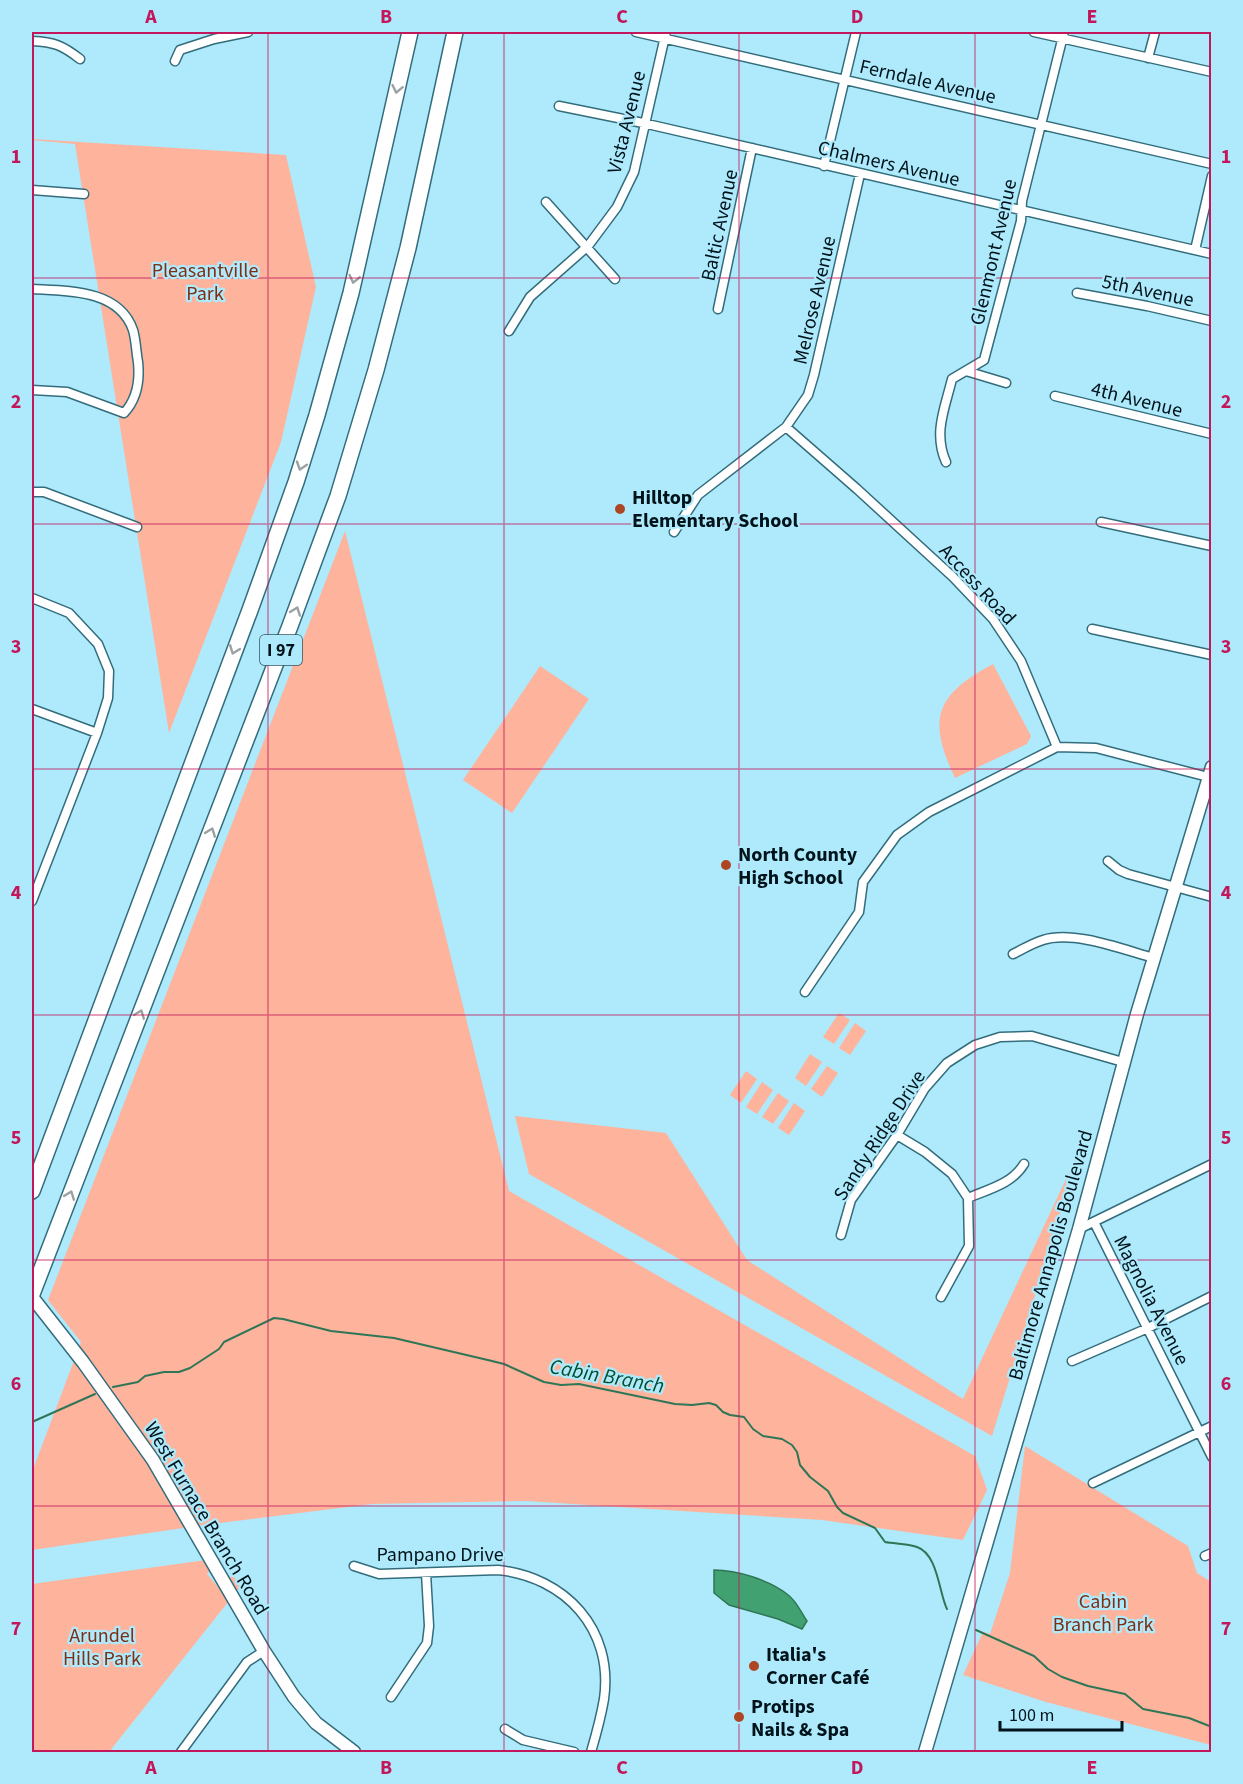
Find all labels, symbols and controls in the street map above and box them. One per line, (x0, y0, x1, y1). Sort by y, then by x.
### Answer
text: A (144, 3, 157, 31)
text: B (380, 3, 392, 31)
text: C (616, 3, 628, 31)
text: D (851, 3, 863, 31)
text: E (1087, 3, 1097, 31)
street label: Ferndale Avenue (857, 53, 999, 111)
street label: Vista Avenue (601, 68, 653, 177)
one-way arrow (391, 83, 404, 93)
street label: Chalmers Avenue (815, 134, 963, 194)
text: 1 (11, 143, 21, 171)
text: 1 (1221, 143, 1231, 171)
street label: Baltic Avenue (694, 167, 745, 284)
street label: Glenmont Avenue (964, 176, 1024, 328)
street label: Melrose Avenue (787, 233, 843, 367)
park label: Pleasantville Park (152, 257, 258, 308)
street label: 5th Avenue (1099, 268, 1196, 314)
one-way arrow (349, 274, 362, 284)
street label: 4th Avenue (1088, 375, 1185, 425)
text: 2 (11, 388, 21, 416)
text: 2 (1221, 388, 1231, 416)
one-way arrow (295, 460, 308, 471)
place label: Hilltop Elementary School (632, 484, 798, 535)
marker: Hilltop Elementary School (613, 502, 627, 516)
street label: Access Road (932, 538, 1022, 631)
one-way arrow (289, 606, 301, 617)
text: 3 (11, 633, 21, 661)
text: 3 (1221, 633, 1231, 661)
road number: I 97 (260, 635, 302, 665)
one-way arrow (229, 644, 242, 655)
one-way arrow (203, 827, 216, 838)
place label: North County High School (738, 841, 858, 892)
marker: North County High School (719, 858, 733, 872)
text: 4 (11, 879, 22, 907)
text: 4 (1221, 879, 1232, 907)
one-way arrow (133, 1009, 145, 1020)
street label: Sandy Ridge Drive (827, 1065, 933, 1206)
text: 5 (11, 1124, 21, 1152)
text: 5 (1221, 1124, 1231, 1152)
street label: Baltimore Annapolis Boulevard (1002, 1127, 1100, 1384)
one-way arrow (62, 1191, 75, 1201)
street label: Magnolia Avenue (1106, 1231, 1196, 1370)
water label: Cabin Branch (547, 1351, 667, 1401)
text: 6 (11, 1370, 21, 1398)
text: 6 (1221, 1370, 1231, 1398)
street label: West Furnace Branch Road (137, 1416, 275, 1621)
street label: Pampano Drive (376, 1541, 504, 1569)
park label: Cabin Branch Park (1053, 1588, 1153, 1639)
text: 7 (11, 1615, 21, 1643)
text: 7 (1221, 1615, 1231, 1643)
park label: Arundel Hills Park (63, 1622, 141, 1673)
place label: Italia's Corner Café (766, 1641, 870, 1692)
marker: Italia's Corner Café (747, 1659, 761, 1673)
place label: Protips Nails & Spa (751, 1693, 849, 1744)
scale bar (1000, 1694, 1122, 1732)
text: 100 m (1009, 1703, 1054, 1728)
marker: Protips Nails & Spa (732, 1710, 746, 1724)
text: A (144, 1754, 157, 1782)
text: B (380, 1754, 392, 1782)
text: C (616, 1754, 628, 1782)
text: D (851, 1754, 863, 1782)
text: E (1087, 1754, 1097, 1782)

